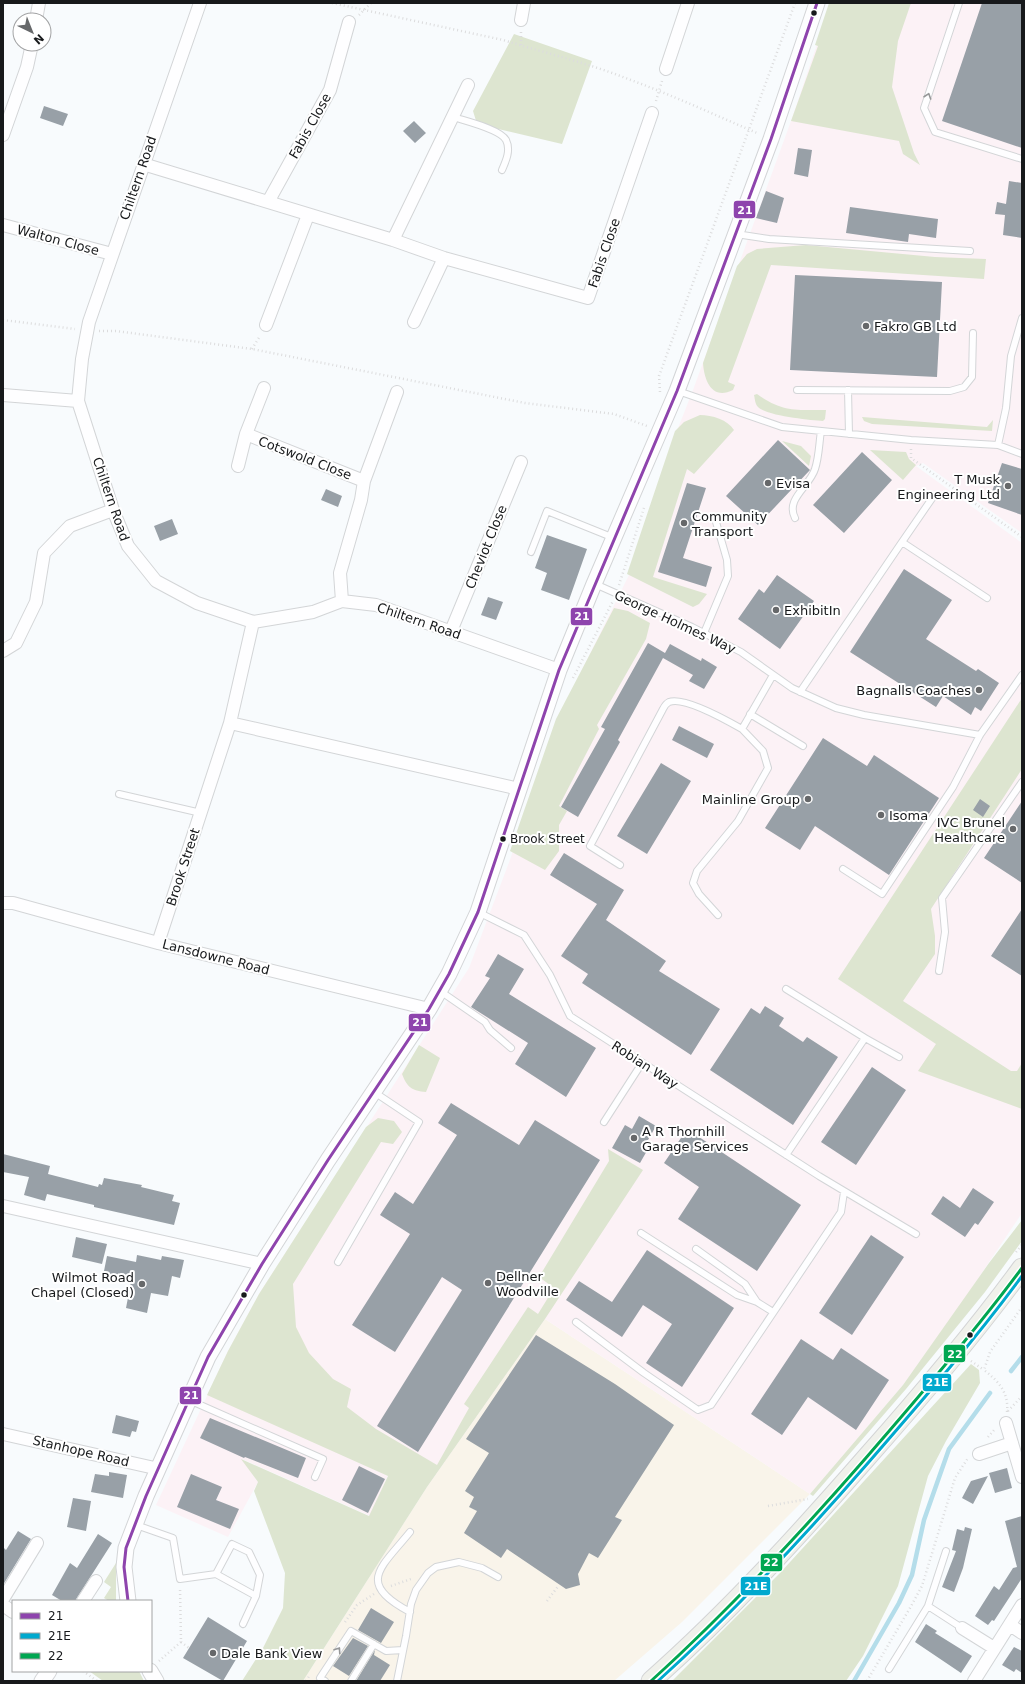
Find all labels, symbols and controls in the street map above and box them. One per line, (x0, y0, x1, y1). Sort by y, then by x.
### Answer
unlabelled marker (809, 8, 819, 18)
north arrow (12, 12, 52, 52)
text: N (31, 31, 46, 47)
street label: Fabis Close (286, 91, 334, 161)
one-way arrow (923, 93, 932, 100)
street label: Chiltern Road (117, 134, 159, 222)
line badge: 21 (733, 200, 756, 219)
text: 21 (737, 204, 753, 217)
street label: Fabis Close (585, 216, 623, 290)
street label: Walton Close (15, 222, 101, 258)
place label: Fakro GB Ltd (874, 319, 957, 334)
marker: Fakro GB Ltd (861, 321, 871, 331)
street label: Cotswold Close (256, 433, 354, 483)
street label: Chiltern Road (90, 455, 132, 543)
place label: T Musk Engineering Ltd (897, 472, 1000, 502)
place label: Evisa (776, 476, 810, 491)
marker: Evisa (763, 478, 773, 488)
marker: T Musk Engineering Ltd (1003, 481, 1013, 491)
street label: Cheviot Close (462, 503, 510, 591)
place label: Community Transport (691, 509, 768, 539)
marker: Community Transport (679, 518, 689, 528)
street label: George Holmes Way (612, 587, 738, 657)
street label: Chiltern Road (375, 600, 463, 642)
place label: ExhibitIn (784, 603, 841, 618)
marker: ExhibitIn (771, 605, 781, 615)
line badge: 21 (570, 607, 593, 626)
text: 21 (574, 610, 590, 623)
place label: Bagnalls Coaches (856, 683, 971, 698)
marker: Bagnalls Coaches (974, 685, 984, 695)
place label: Mainline Group (702, 792, 800, 807)
marker: Mainline Group (803, 794, 813, 804)
place label: Isoma (889, 808, 928, 823)
marker: Isoma (876, 810, 886, 820)
place label: IVC Brunel Healthcare (934, 815, 1005, 845)
marker: IVC Brunel Healthcare (1008, 824, 1018, 834)
street label: Brook Street (163, 826, 203, 908)
place label: Brook Street (510, 832, 585, 846)
marker: Brook Street (498, 834, 508, 844)
street label: Lansdowne Road (161, 936, 271, 978)
line badge: 21 (408, 1013, 431, 1032)
text: 21 (412, 1016, 428, 1029)
street label: Robian Way (609, 1038, 681, 1092)
place label: A R Thornhill Garage Services (642, 1124, 749, 1154)
marker: A R Thornhill Garage Services (629, 1133, 639, 1143)
place label: Dellner Woodville (496, 1269, 559, 1299)
place label: Wilmot Road Chapel (Closed) (31, 1270, 134, 1300)
marker: Dellner Woodville (483, 1278, 493, 1288)
marker: Wilmot Road Chapel (Closed) (137, 1279, 147, 1289)
unlabelled marker (239, 1290, 249, 1300)
unlabelled marker (965, 1330, 975, 1340)
line badge: 22 (943, 1344, 966, 1363)
text: 22 (947, 1348, 963, 1361)
line badge: 21E (922, 1373, 952, 1392)
text: 21E (926, 1376, 948, 1389)
line badge: 21 (179, 1386, 202, 1405)
text: 21 (183, 1389, 199, 1402)
street label: Stanhope Road (31, 1433, 131, 1469)
line badge: 22 (760, 1553, 783, 1572)
text: 22 (763, 1556, 779, 1569)
line badge: 21E (740, 1576, 771, 1596)
text: 21E (745, 1580, 767, 1593)
legend (12, 1600, 152, 1672)
text: 21 (48, 1609, 63, 1623)
text: 21E (48, 1629, 71, 1643)
place label: Dale Bank View (221, 1646, 323, 1661)
marker: Dale Bank View (208, 1648, 218, 1658)
one-way arrow (334, 1648, 341, 1655)
text: 22 (48, 1649, 63, 1663)

